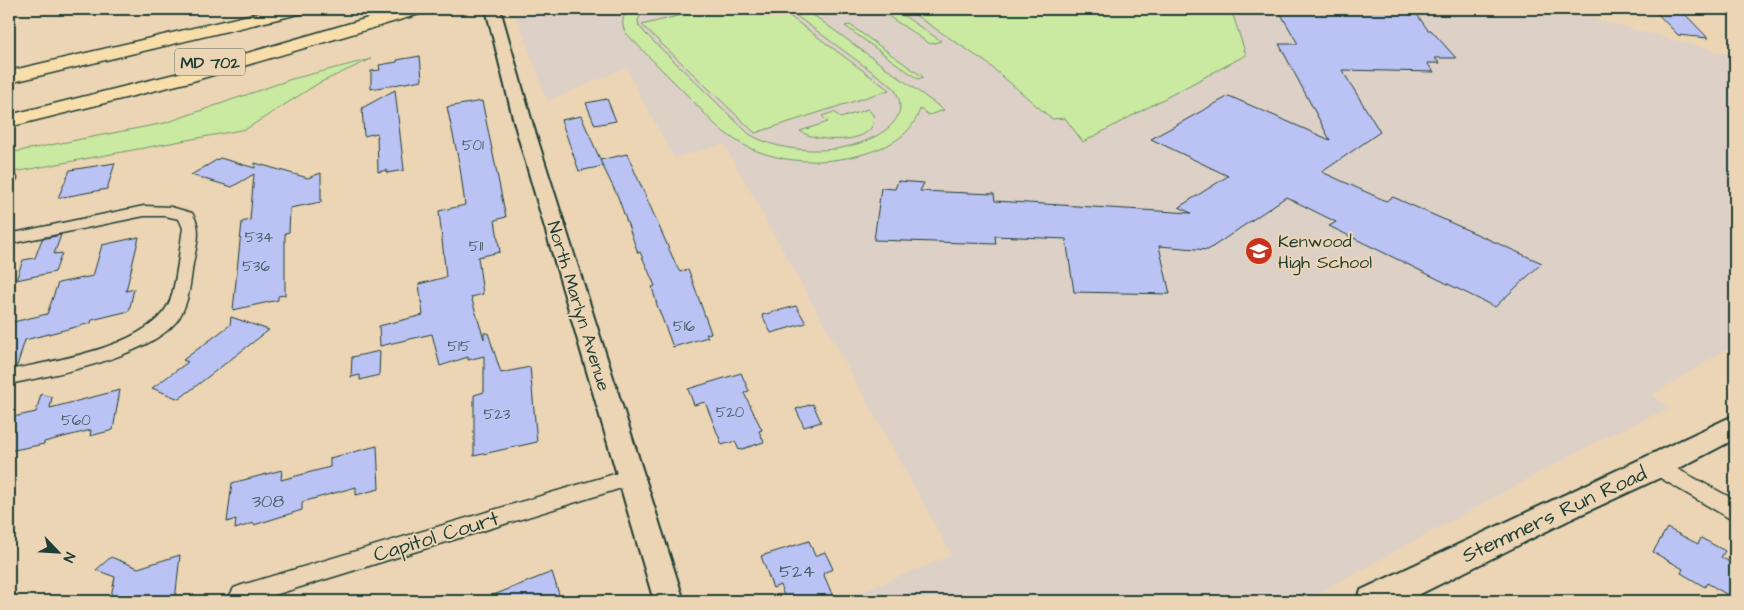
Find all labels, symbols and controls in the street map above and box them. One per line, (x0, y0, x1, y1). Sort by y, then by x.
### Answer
road number: MD 702 (175, 48, 245, 76)
house number: 501 (462, 135, 484, 156)
street label: North Marlyn Avenue (540, 218, 616, 395)
house number: 534 (245, 227, 273, 248)
place label: Kenwood High School (1278, 229, 1372, 276)
house number: 511 (469, 236, 483, 257)
school or university icon: Kenwood High School (1244, 236, 1274, 266)
house number: 536 (242, 256, 270, 277)
house number: 516 (673, 316, 696, 337)
house number: 515 (447, 336, 471, 357)
house number: 520 (716, 402, 745, 423)
house number: 523 (484, 404, 511, 425)
house number: 560 (61, 410, 91, 431)
street label: Stemmers Run Road (1457, 459, 1651, 570)
house number: 308 (252, 489, 284, 514)
street label: Capitol Court (370, 503, 503, 570)
north arrow (32, 528, 82, 578)
text: N (58, 549, 80, 565)
house number: 524 (779, 559, 815, 584)

